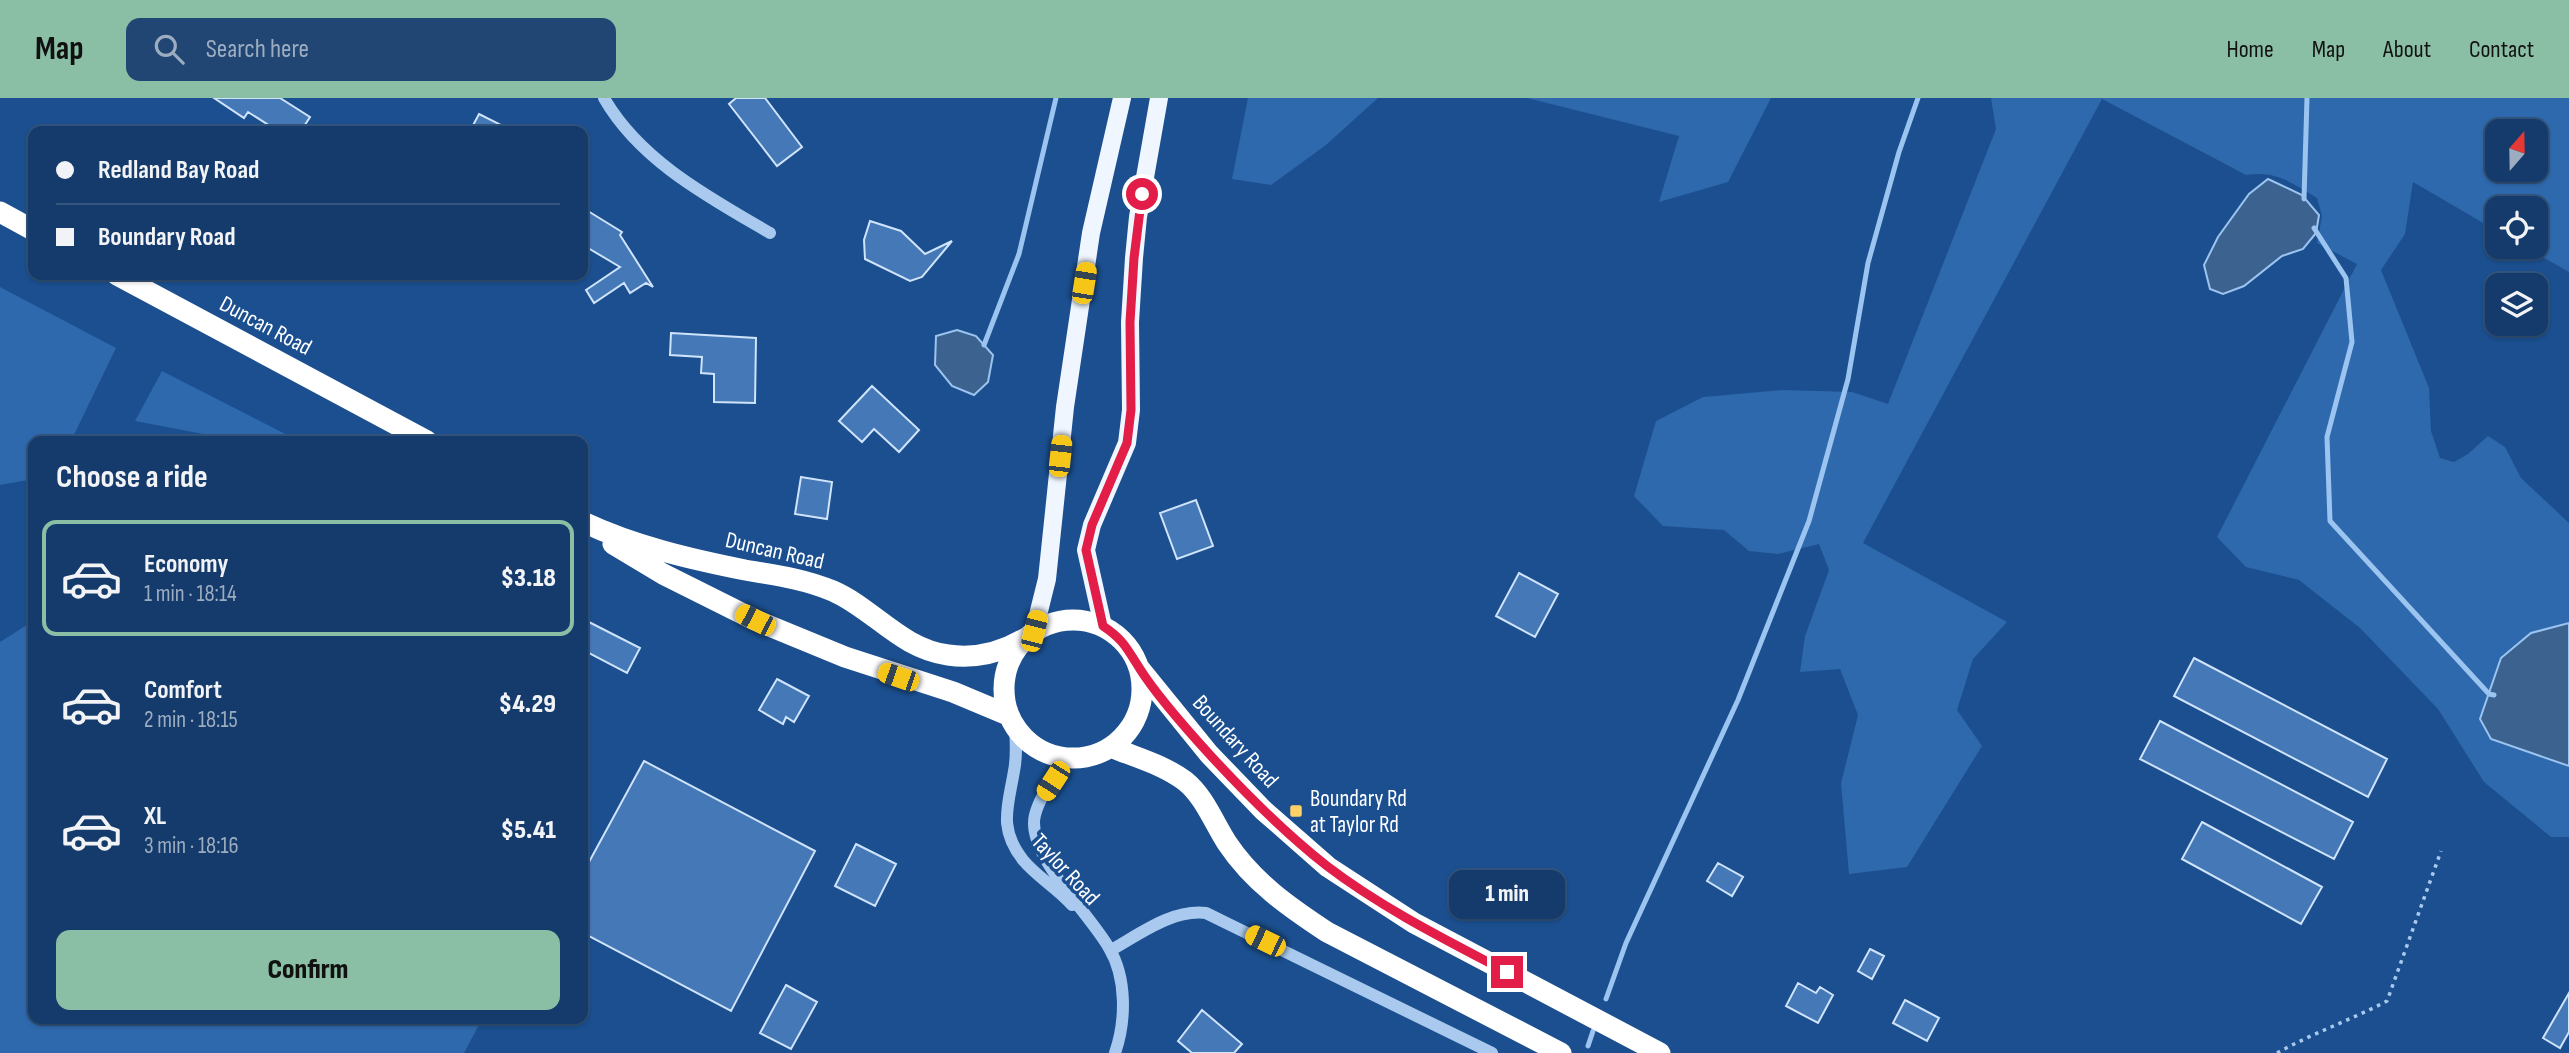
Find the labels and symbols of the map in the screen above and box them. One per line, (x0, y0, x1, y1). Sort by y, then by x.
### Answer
north arrow (2485, 119, 2548, 182)
route start (1126, 178, 1158, 210)
car (1071, 261, 1098, 305)
street label: Duncan Road (215, 290, 316, 362)
car (1048, 434, 1073, 478)
street label: Duncan Road (723, 526, 827, 576)
car (732, 601, 779, 639)
car (1019, 608, 1050, 654)
car (875, 660, 922, 694)
street label: Boundary Road (1186, 689, 1284, 794)
car (1033, 758, 1074, 804)
place label: Boundary Rd at Taylor Rd (1310, 785, 1407, 839)
marker: Boundary Rd at Taylor Rd (1288, 803, 1304, 819)
street label: Taylor Road (1025, 828, 1105, 911)
callout: 1 min (1449, 870, 1565, 920)
car (1242, 922, 1289, 960)
route end (1491, 956, 1523, 988)

